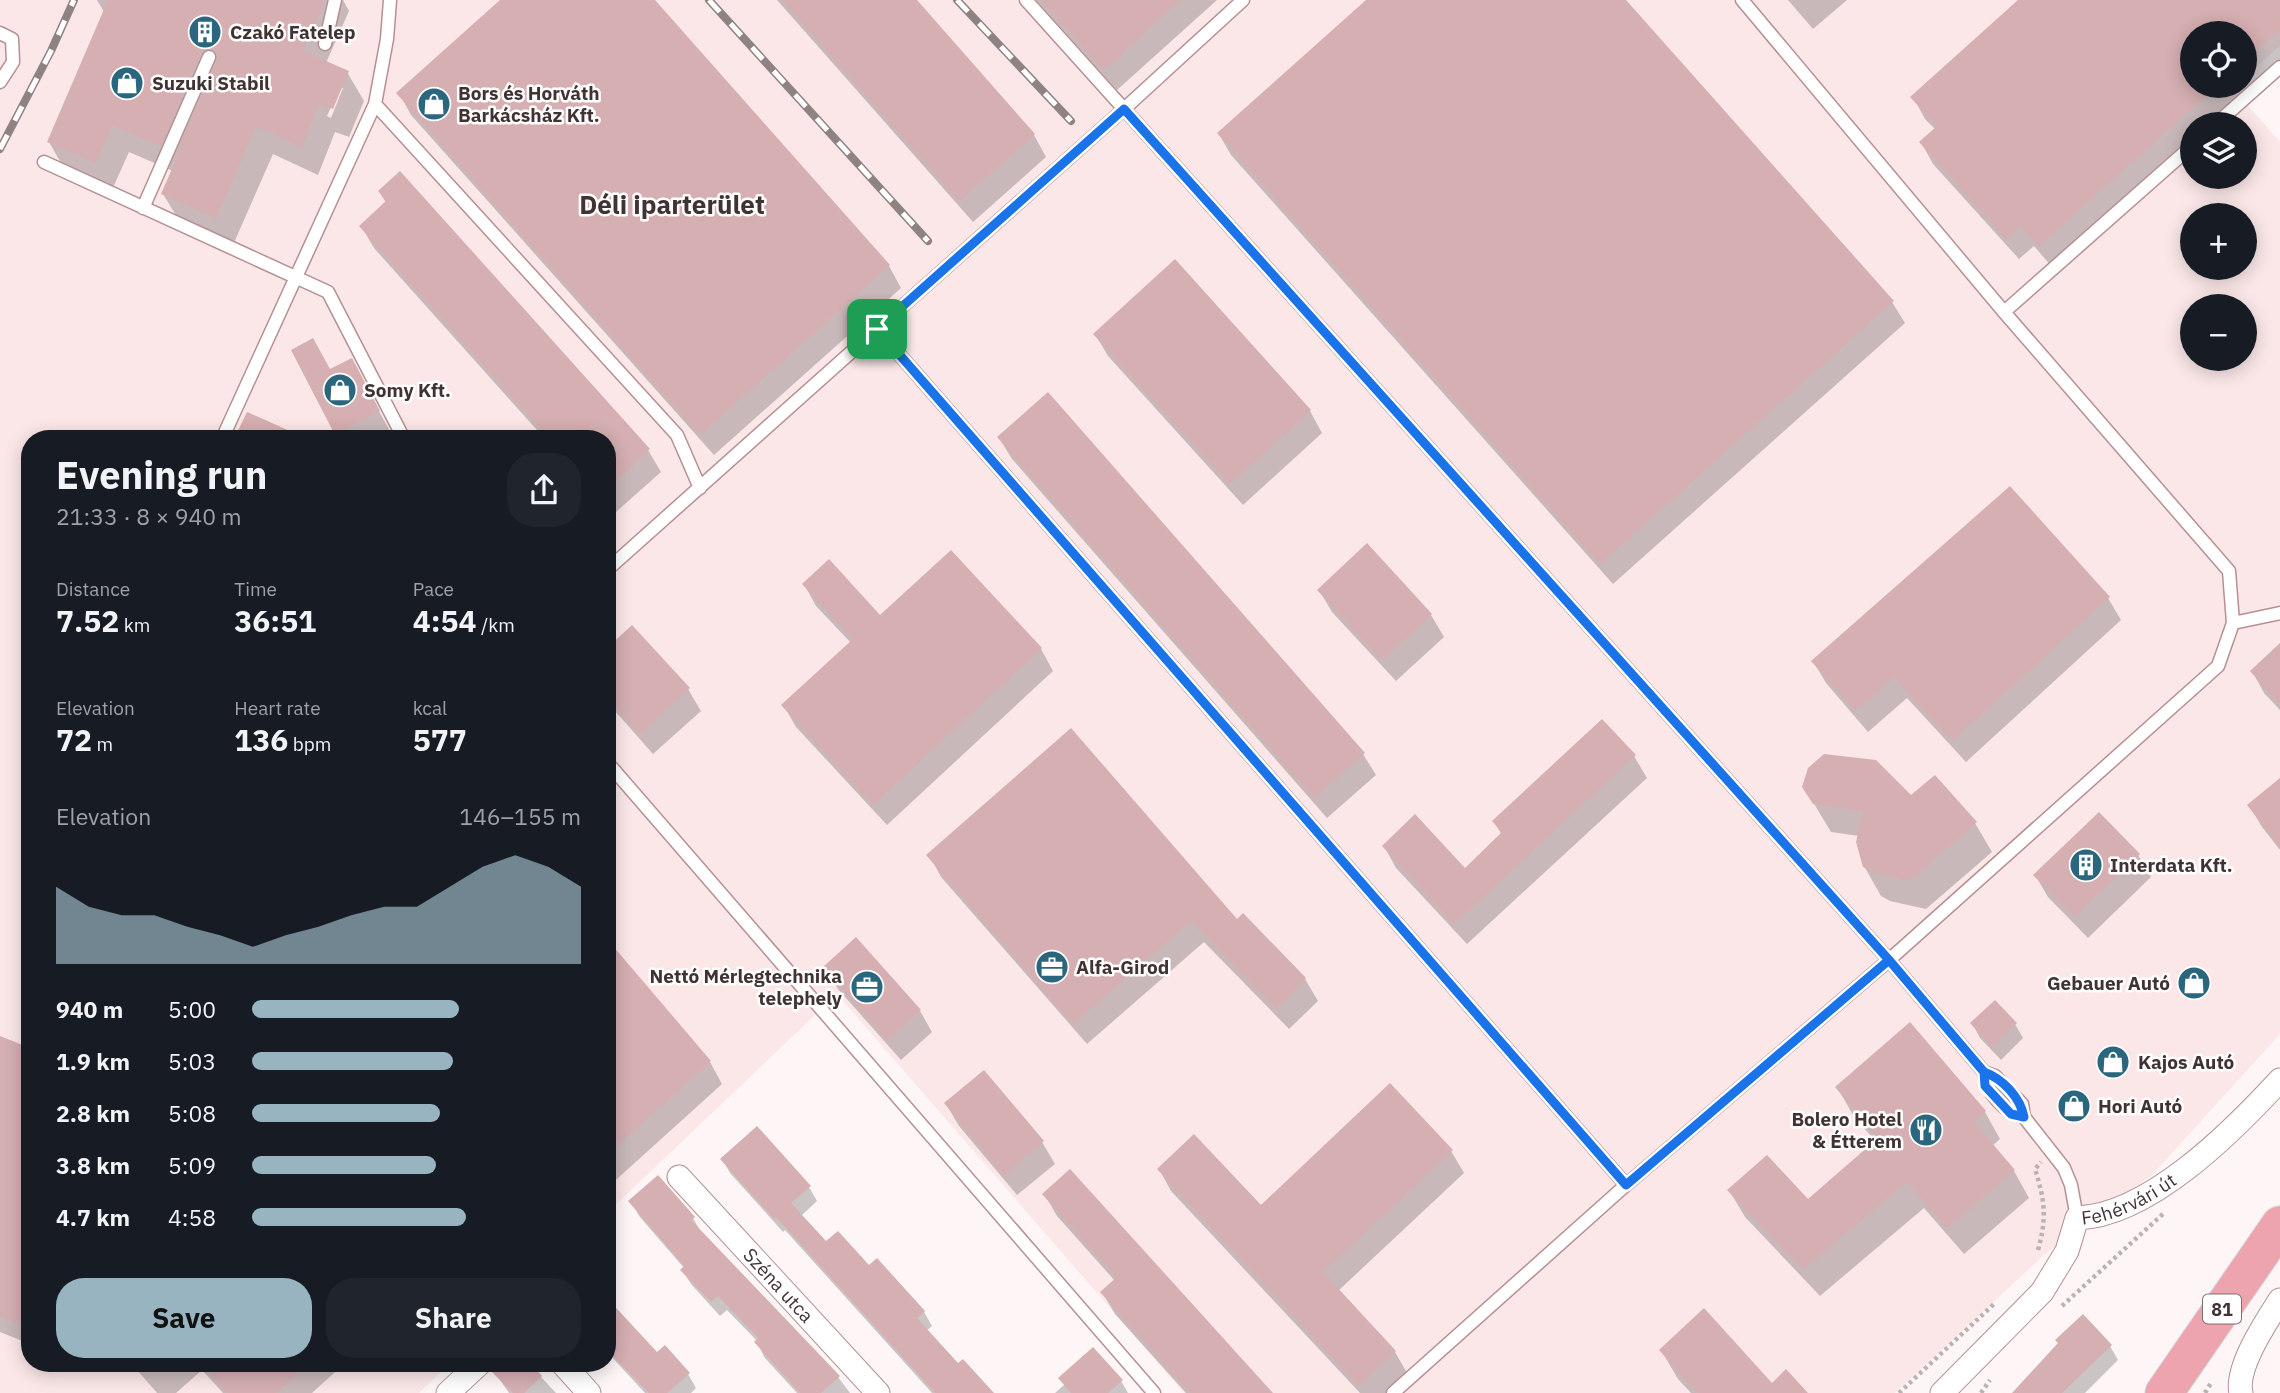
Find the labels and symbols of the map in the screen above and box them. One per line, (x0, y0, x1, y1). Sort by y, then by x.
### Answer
building icon: Czakó Fatelep (186, 13, 224, 51)
place label: Czakó Fatelep (230, 20, 356, 44)
shop icon: Suzuki Stabil (108, 64, 146, 102)
place label: Suzuki Stabil (152, 71, 270, 95)
place label: Bors és Horváth Barkácsház Kft. (458, 81, 600, 127)
shop icon: Bors és Horváth Barkácsház Kft. (415, 85, 453, 123)
district label: Déli iparterület (579, 187, 765, 221)
pin (847, 299, 907, 359)
shop icon: Somy Kft. (321, 371, 359, 409)
place label: Somy Kft. (364, 378, 451, 402)
building icon: Interdata Kft. (2067, 846, 2105, 884)
place label: Interdata Kft. (2110, 853, 2233, 877)
office icon: Alfa-Girod (1033, 948, 1071, 986)
place label: Alfa-Girod (1076, 955, 1169, 979)
place label: Nettó Mérlegtechnika telephely (650, 964, 843, 1010)
shop icon: Gebauer Autó (2175, 964, 2213, 1002)
office icon: Nettó Mérlegtechnika telephely (848, 968, 886, 1006)
place label: Gebauer Autó (2047, 971, 2170, 995)
shop icon: Kajos Autó (2094, 1043, 2132, 1081)
place label: Kajos Autó (2138, 1050, 2235, 1074)
shop icon: Hori Autó (2055, 1087, 2093, 1125)
place label: Hori Autó (2098, 1094, 2183, 1118)
place label: Bolero Hotel & Étterem (1791, 1107, 1902, 1153)
restaurant icon: Bolero Hotel & Étterem (1907, 1111, 1945, 1149)
street label: Fehérvári út (2080, 1168, 2181, 1230)
street label: Széna utca (738, 1243, 819, 1327)
road number: 81 (2203, 1294, 2241, 1324)

